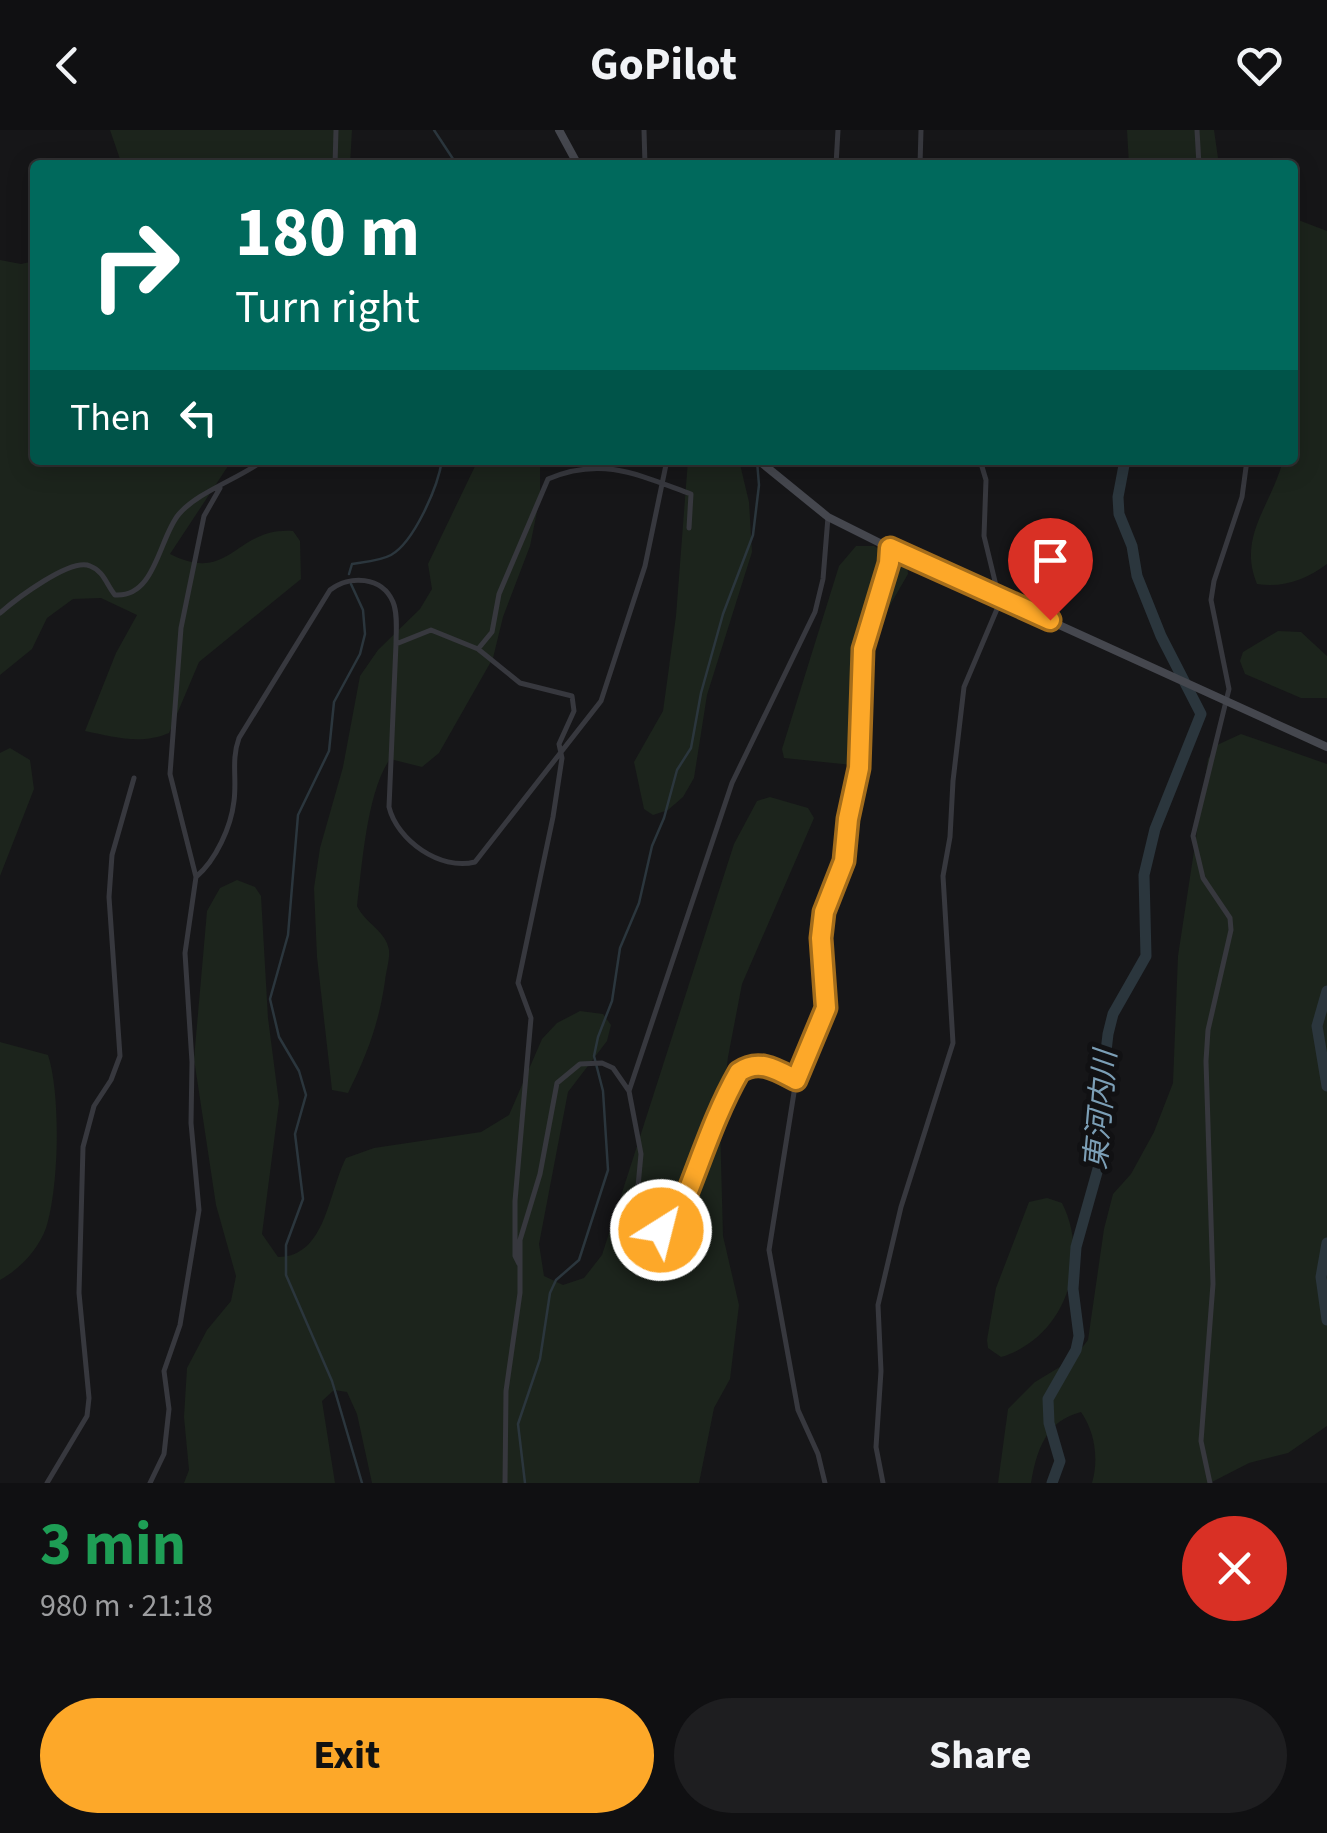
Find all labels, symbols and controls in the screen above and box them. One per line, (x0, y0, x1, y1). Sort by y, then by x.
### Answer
text: GoPilot (590, 33, 737, 97)
icon: back (40, 38, 95, 93)
icon: heart (1232, 38, 1287, 93)
text: 180 m (235, 183, 420, 283)
icon: right (70, 200, 200, 330)
text: Turn right (235, 276, 420, 340)
icon: left (171, 390, 226, 445)
text: Then (70, 391, 151, 445)
pin (1008, 518, 1093, 621)
icon: arrive (1023, 533, 1078, 588)
water label: 東河内川 (1074, 1045, 1128, 1172)
position arrow (609, 1178, 713, 1282)
text: 3 min (40, 1503, 186, 1588)
button: close (1182, 1516, 1287, 1621)
text: 980 m · 21:18 (40, 1583, 213, 1629)
button: Exit (40, 1698, 654, 1813)
button: Share (674, 1698, 1287, 1813)

